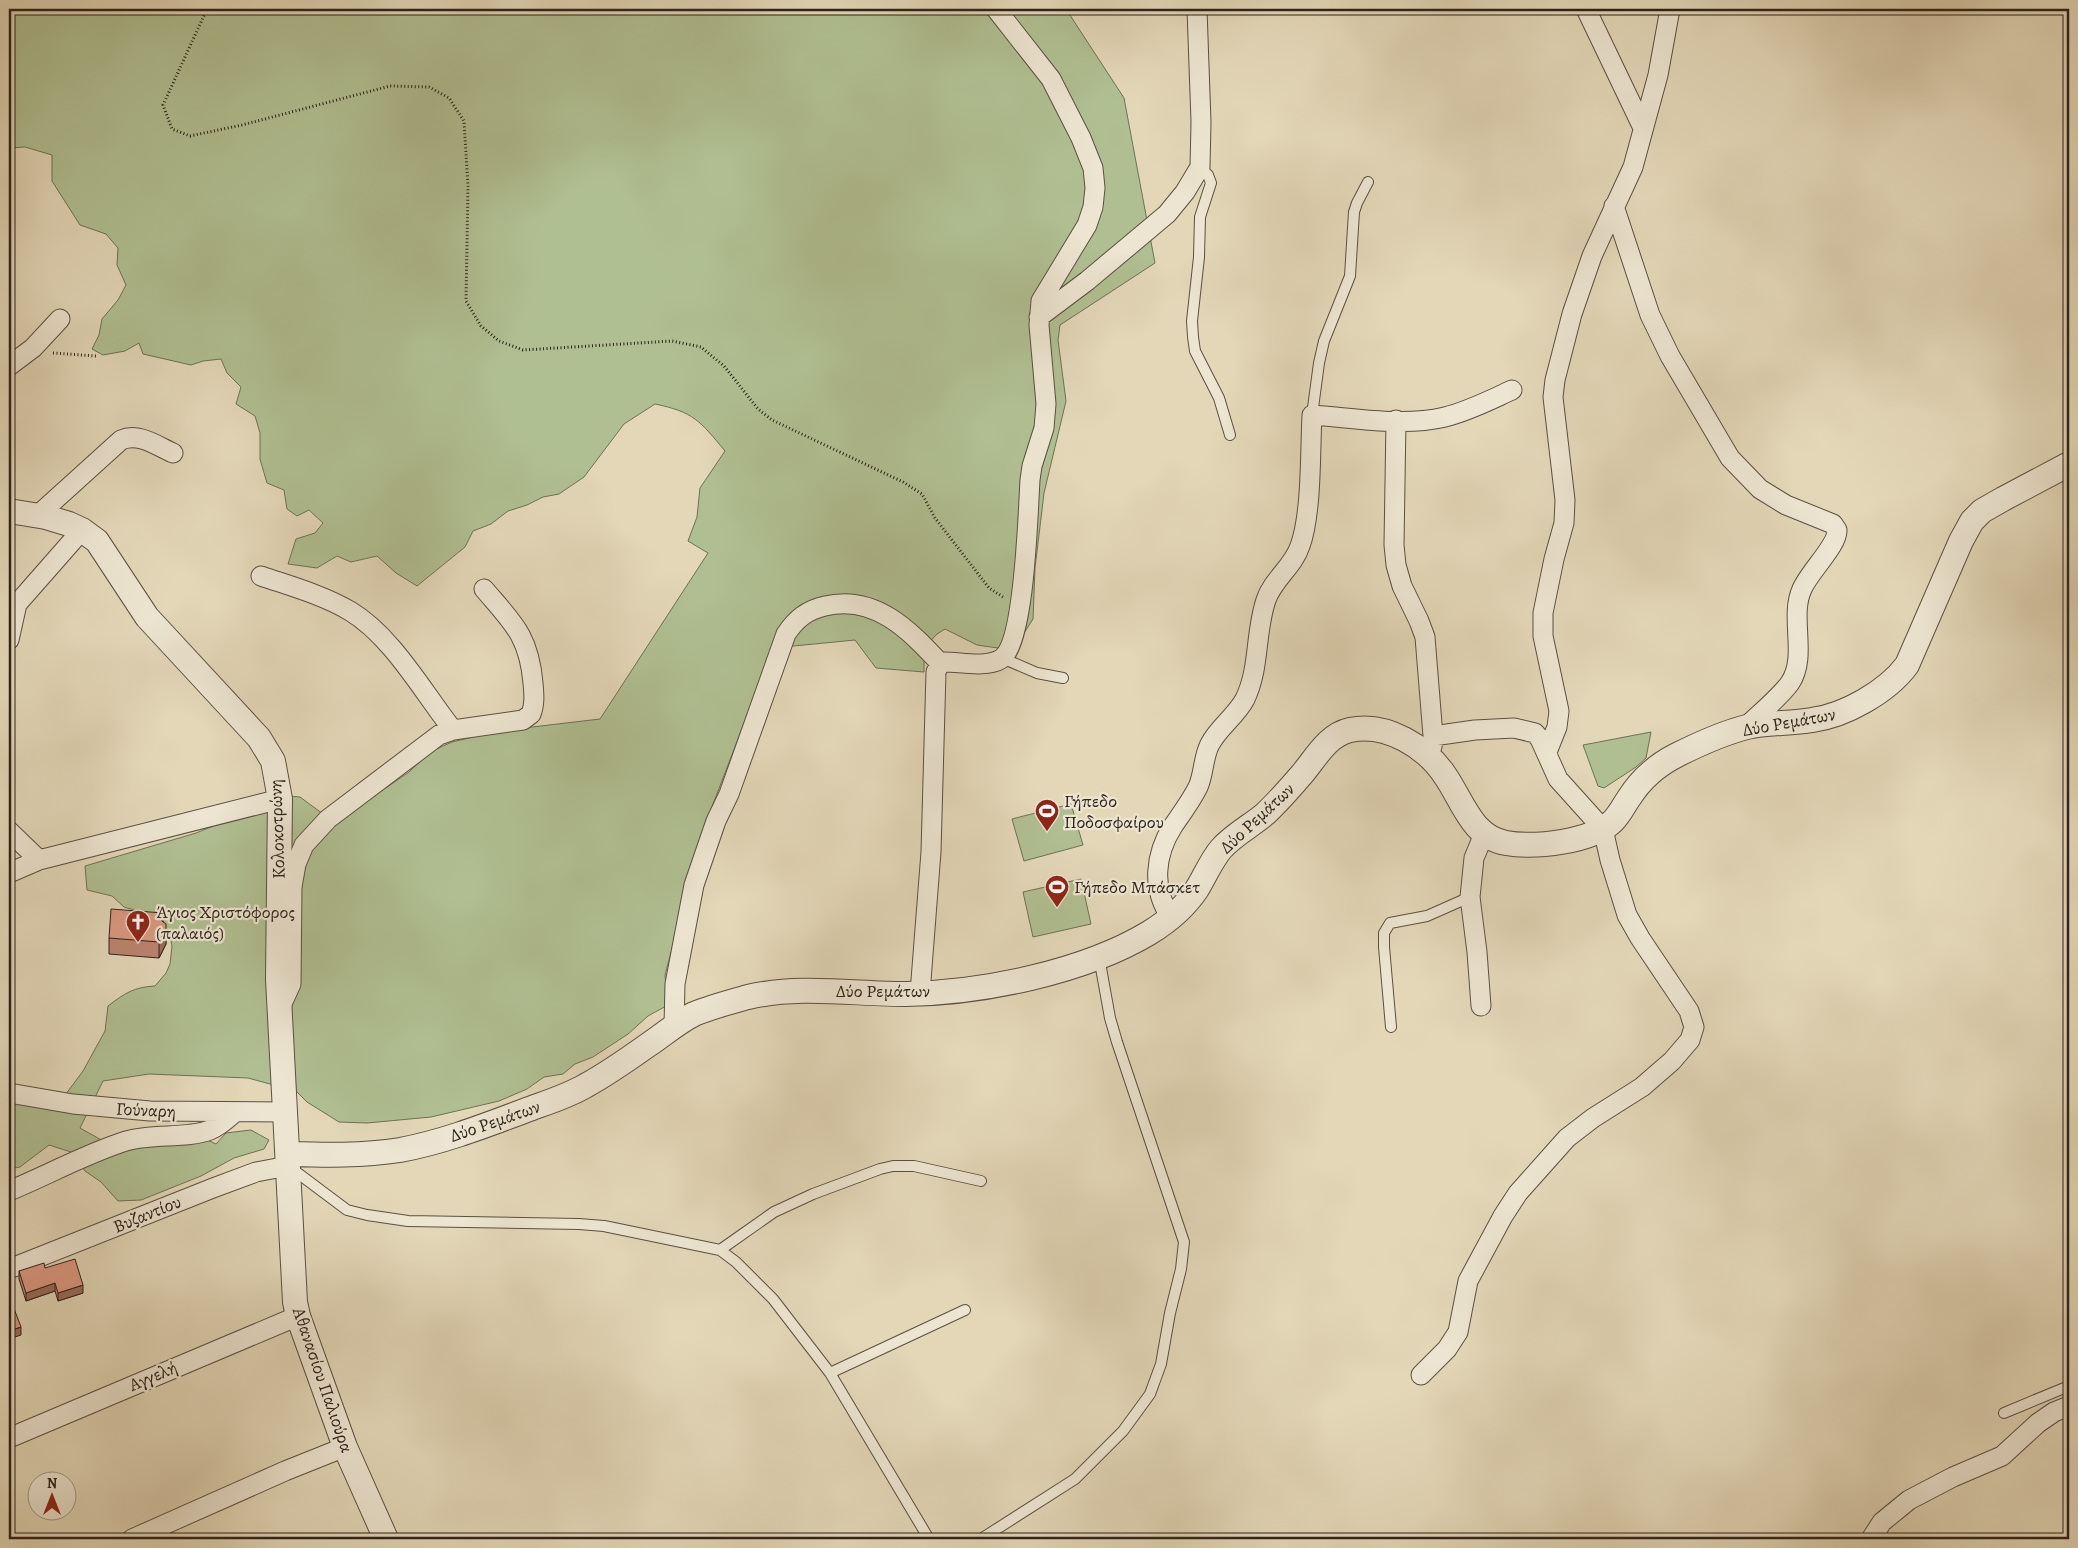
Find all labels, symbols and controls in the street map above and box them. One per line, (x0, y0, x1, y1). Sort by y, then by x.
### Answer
street label: Δύο Ρεμάτων (1741, 702, 1837, 742)
street label: Δύο Ρεμάτων (1214, 777, 1300, 859)
street label: Κολοκοτρώνη (263, 779, 291, 879)
place label: Γήπεδο Ποδοσφαίρου (1064, 789, 1164, 834)
sports icon: Γήπεδο Ποδοσφαίρου (1034, 798, 1060, 832)
sports icon: Γήπεδο Μπάσκετ (1044, 874, 1070, 908)
place label: Γήπεδο Μπάσκετ (1074, 875, 1200, 899)
place label: Άγιος Χριστόφορος (παλαιός) (156, 900, 295, 945)
church icon: Άγιος Χριστόφορος (παλαιός) (125, 909, 151, 943)
street label: Δύο Ρεμάτων (836, 979, 930, 1003)
street label: Δύο Ρεμάτων (447, 1094, 543, 1148)
street label: Γούναρη (115, 1096, 177, 1124)
street label: Βυζαντίου (109, 1190, 185, 1238)
street label: Αθανασίου Παλιούρα (287, 1303, 359, 1456)
street label: Αγγελή (124, 1355, 181, 1397)
north arrow (28, 1470, 78, 1520)
text: N (47, 1474, 57, 1493)

